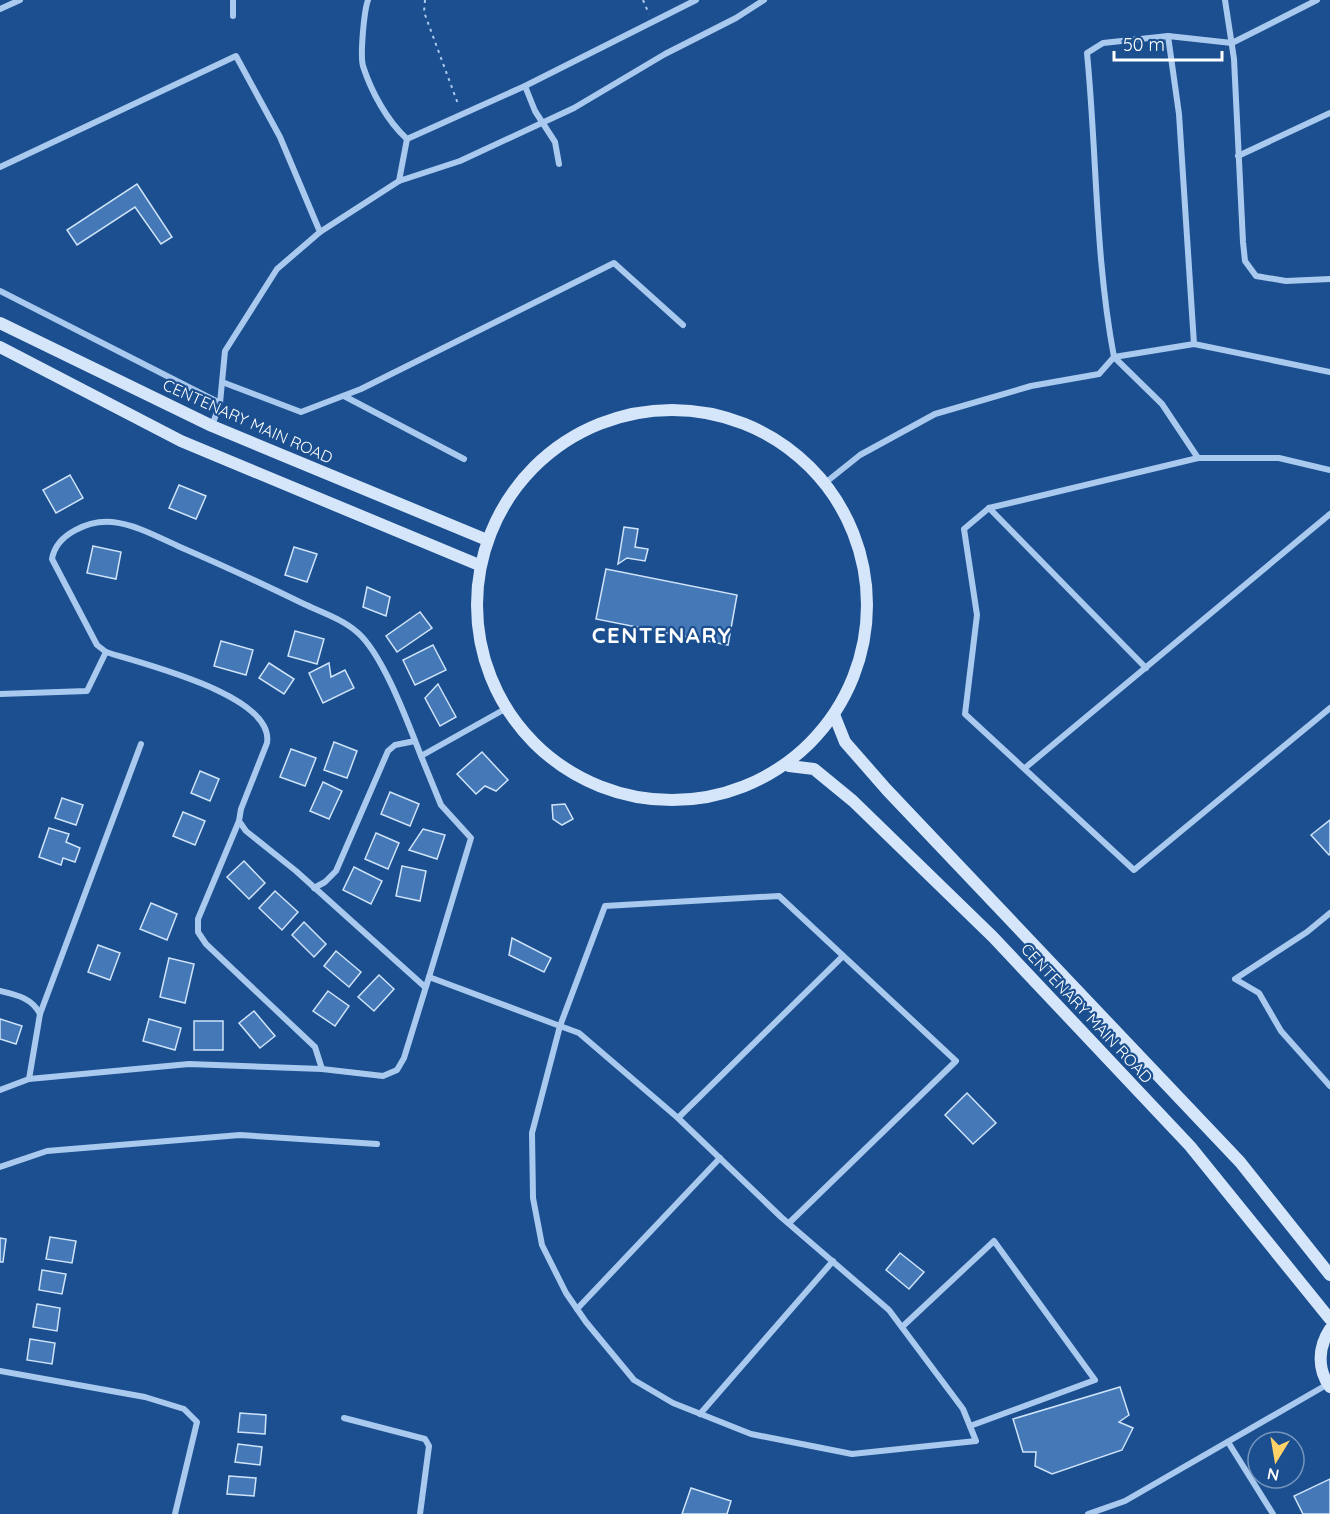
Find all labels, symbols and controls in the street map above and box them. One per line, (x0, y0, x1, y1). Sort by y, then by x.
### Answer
scale bar (1114, 24, 1222, 62)
text: 50 m (1123, 33, 1165, 56)
street label: CENTENARY MAIN ROAD (160, 374, 336, 468)
district label: CENTENARY (592, 621, 732, 649)
street label: CENTENARY MAIN ROAD (1017, 939, 1157, 1087)
north arrow (1246, 1430, 1306, 1490)
text: N (1265, 1464, 1281, 1486)

